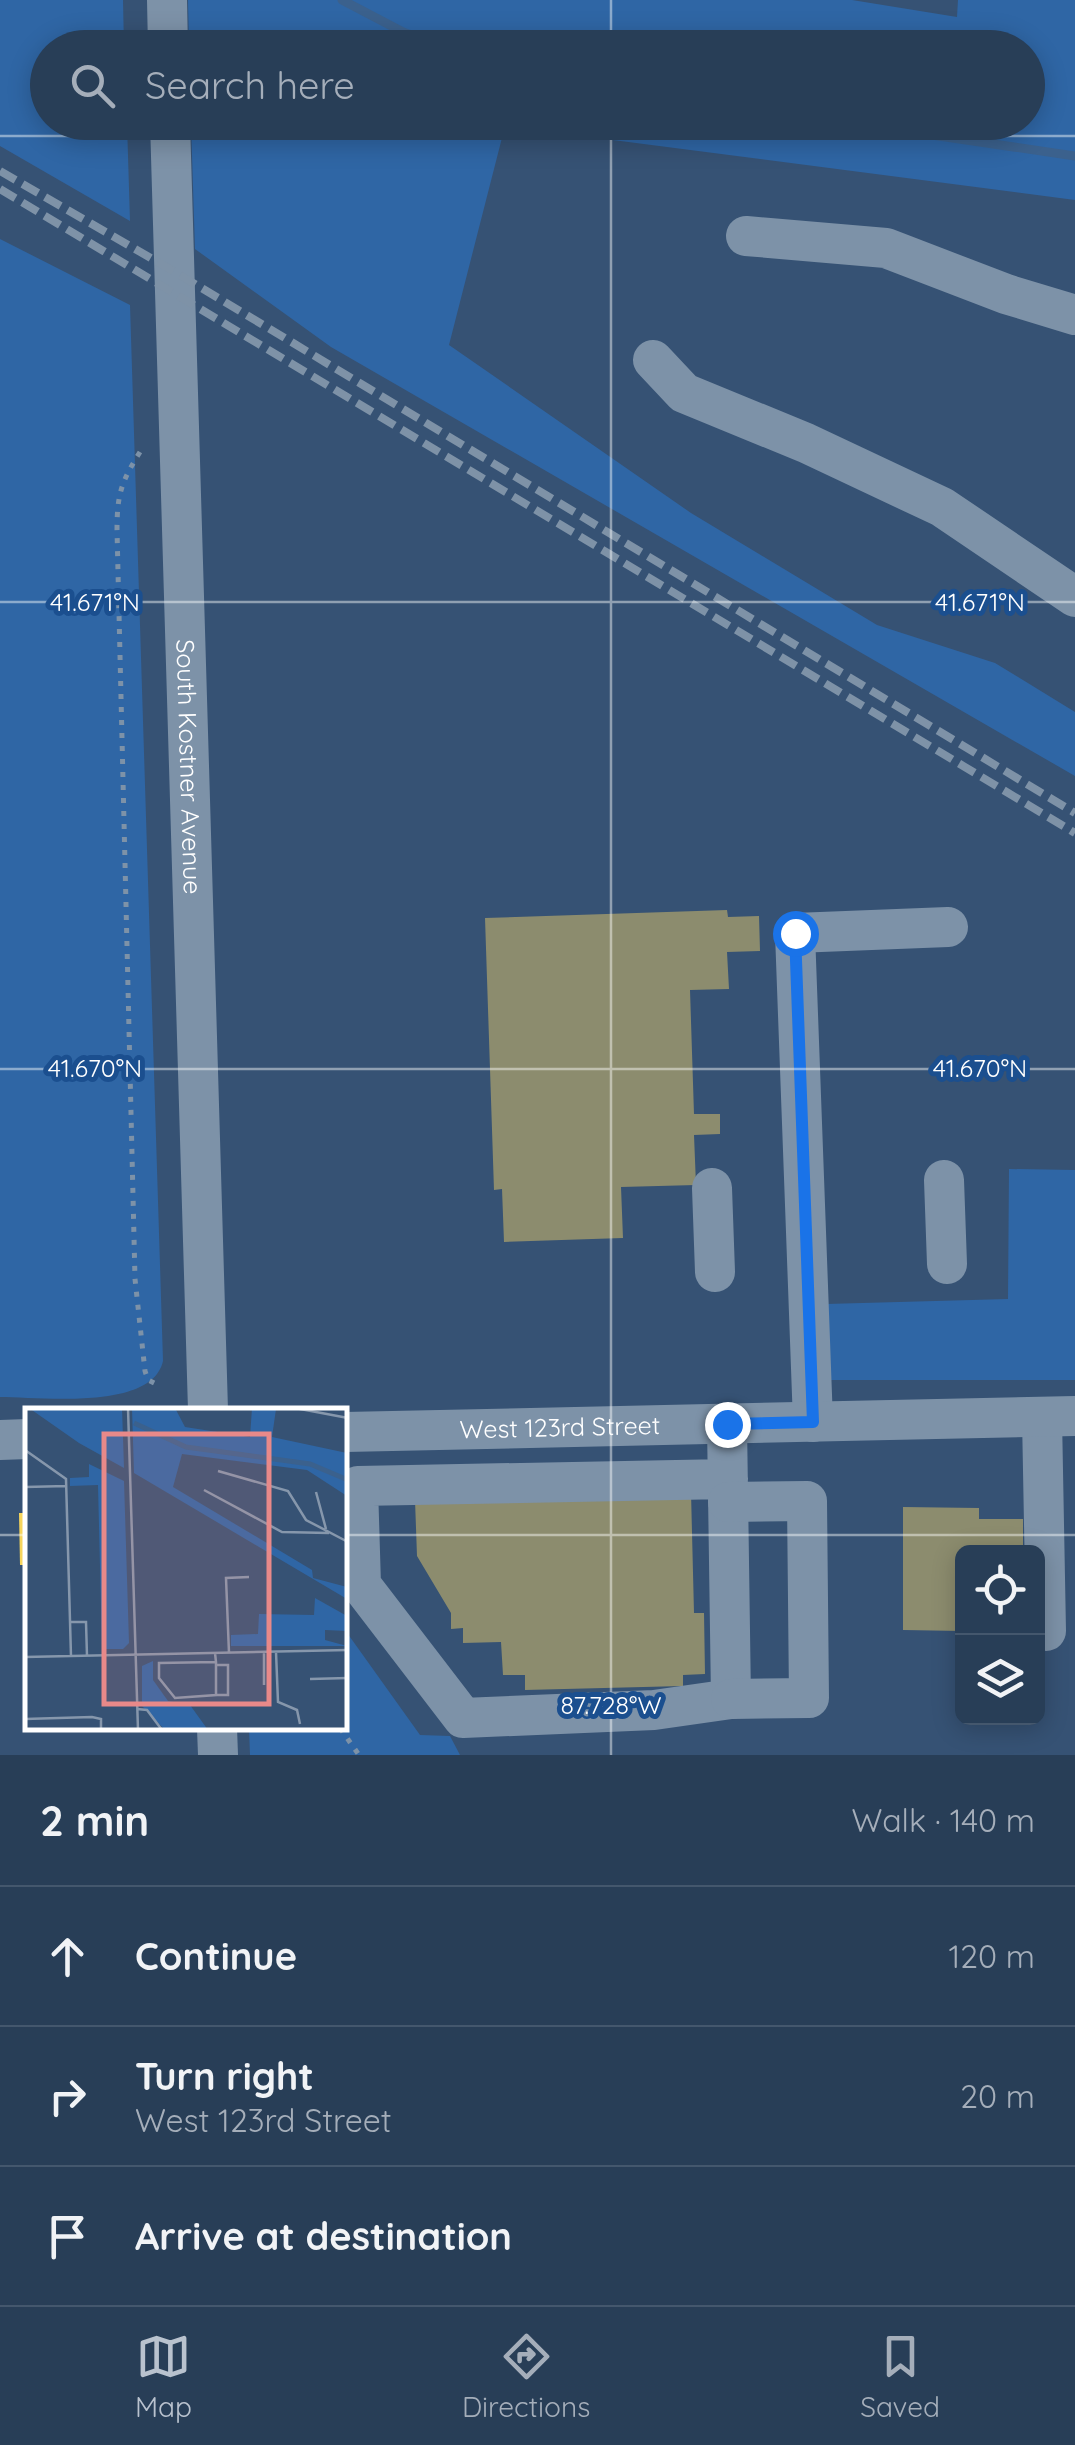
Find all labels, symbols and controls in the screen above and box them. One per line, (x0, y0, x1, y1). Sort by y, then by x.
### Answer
search box (30, 30, 1045, 140)
icon: search (65, 58, 120, 113)
text: Search here (145, 61, 355, 109)
text: 41.671°N (50, 586, 140, 617)
text: 41.671°N (935, 586, 1025, 617)
street label: South Kostner Avenue (170, 639, 209, 895)
route start (773, 911, 819, 957)
text: 41.670°N (48, 1052, 142, 1083)
text: 41.670°N (933, 1052, 1027, 1083)
route end (705, 1402, 751, 1448)
inset map (25, 1408, 348, 1730)
street label: West 123rd Street (459, 1409, 661, 1444)
map controls (955, 1545, 1045, 1725)
button: locate (955, 1545, 1045, 1635)
button: layers (955, 1635, 1045, 1725)
text: 87.728°W (560, 1689, 662, 1720)
text: 2 min (40, 1794, 149, 1847)
text: Walk · 140 m (852, 1800, 1035, 1840)
icon: ahead (40, 1929, 95, 1984)
text: Continue (135, 1932, 297, 1980)
text: 120 m (948, 1936, 1035, 1976)
text: Turn right (135, 2052, 314, 2100)
icon: right (40, 2069, 95, 2124)
text: 20 m (960, 2076, 1035, 2116)
text: West 123rd Street (135, 2100, 392, 2140)
icon: arrive (40, 2209, 95, 2264)
text: Arrive at destination (135, 2212, 512, 2260)
tab: Map (135, 2329, 192, 2424)
tab: Directions (462, 2329, 590, 2424)
tab: Saved (860, 2329, 940, 2424)

